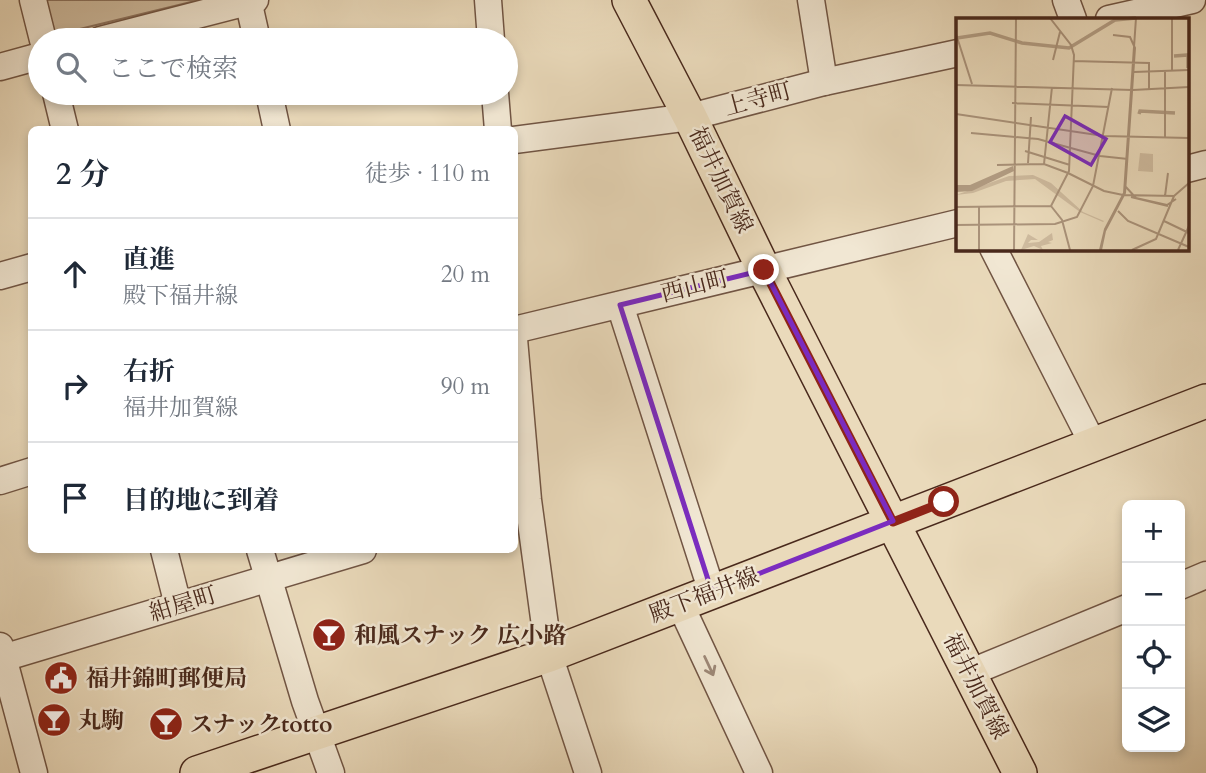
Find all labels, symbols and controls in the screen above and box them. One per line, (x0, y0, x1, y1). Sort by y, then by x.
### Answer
inset map (956, 18, 1188, 250)
search box (28, 28, 518, 105)
icon: search (52, 48, 90, 86)
text: ここで検索 (108, 51, 238, 86)
street label: 上寺町 (721, 75, 795, 123)
street label: 福井加賀線 (682, 122, 760, 238)
text: 2 分 (56, 154, 109, 195)
text: 徒歩 · 110 m (365, 158, 490, 189)
text: 直進 (123, 242, 175, 277)
route end (748, 254, 779, 285)
icon: ahead (56, 255, 94, 293)
text: 20 m (441, 259, 490, 290)
street label: 西山町 (658, 263, 732, 309)
text: 殿下福井線 (123, 280, 238, 311)
text: 右折 (123, 354, 175, 389)
icon: right (56, 367, 94, 405)
text: 90 m (441, 371, 490, 402)
text: 福井加賀線 (123, 392, 238, 423)
icon: arrive (56, 479, 94, 517)
text: 目的地に到着 (123, 483, 279, 518)
route start (928, 486, 959, 517)
map controls (1122, 500, 1185, 752)
button: + (1122, 500, 1185, 563)
street label: 殿下福井線 (645, 560, 763, 630)
button: − (1122, 563, 1185, 626)
street label: 紺屋町 (145, 579, 221, 629)
bar icon: 和風スナック 広小路 (310, 616, 348, 654)
place label: 和風スナック 広小路 (354, 620, 566, 651)
button: locate (1122, 626, 1185, 689)
street label: 福井加賀線 (936, 628, 1016, 744)
one-way arrow (703, 655, 716, 676)
public building icon: 福井錦町郵便局 (42, 659, 80, 697)
place label: 福井錦町郵便局 (86, 663, 247, 694)
button: layers (1122, 689, 1185, 752)
bar icon: 丸駒 (35, 701, 73, 739)
place label: 丸駒 (78, 705, 124, 736)
bar icon: スナックtotto (147, 705, 185, 743)
place label: スナックtotto (190, 709, 332, 740)

